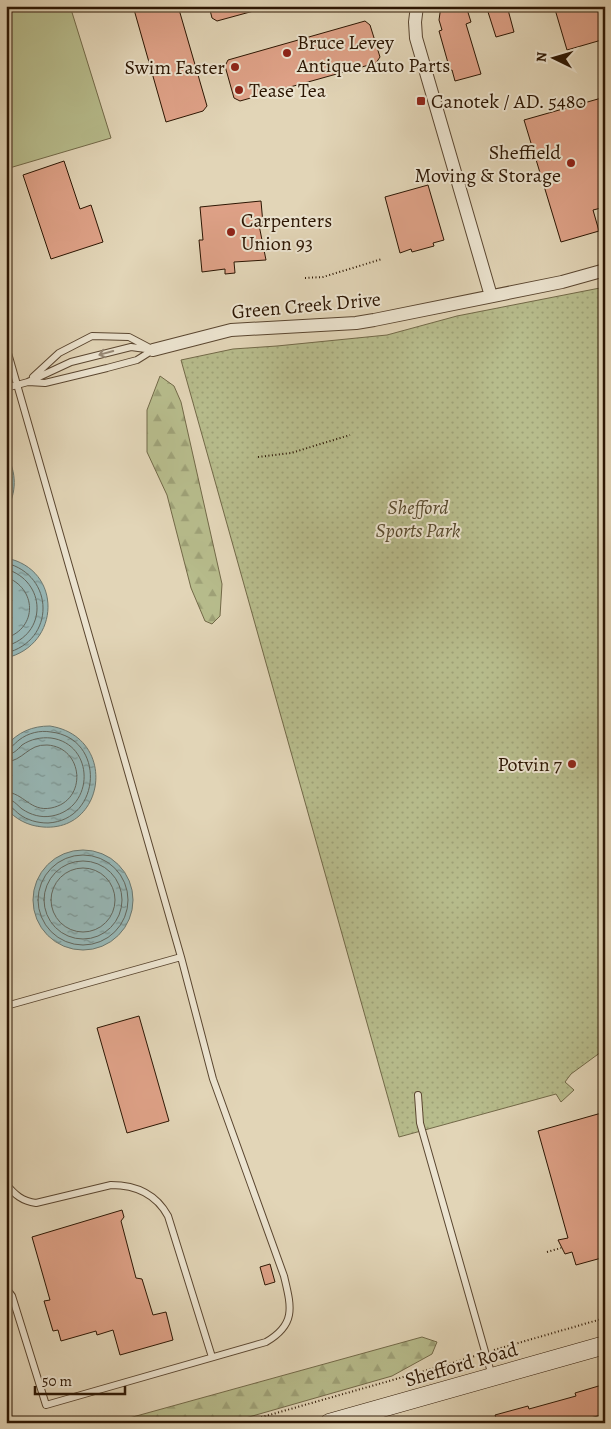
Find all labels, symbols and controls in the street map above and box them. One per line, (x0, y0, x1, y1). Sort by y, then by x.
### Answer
place label: Bruce Levey Antique Auto Parts (296, 29, 450, 79)
north arrow (528, 32, 578, 82)
marker: Bruce Levey Antique Auto Parts (281, 47, 293, 59)
text: N (532, 51, 551, 63)
place label: Swim Faster (125, 54, 225, 81)
marker: Swim Faster (229, 61, 241, 73)
place label: Tease Tea (249, 77, 327, 104)
marker: Tease Tea (233, 84, 245, 96)
place label: Canotek / AD. 5480 (431, 88, 586, 115)
marker: Canotek / AD. 5480 (415, 95, 427, 107)
place label: Sheffield Moving & Storage (414, 139, 561, 189)
marker: Sheffield Moving & Storage (565, 157, 577, 169)
place label: Carpenters Union 93 (241, 207, 332, 257)
marker: Carpenters Union 93 (225, 226, 237, 238)
street label: Green Creek Drive (230, 286, 382, 325)
one-way arrow (98, 349, 114, 358)
park label: Shefford Sports Park (375, 494, 461, 544)
place label: Potvin 7 (497, 751, 563, 778)
marker: Potvin 7 (566, 758, 578, 770)
street label: Shefford Road (402, 1335, 521, 1393)
scale bar (35, 1364, 125, 1396)
text: 50 m (42, 1371, 72, 1391)

